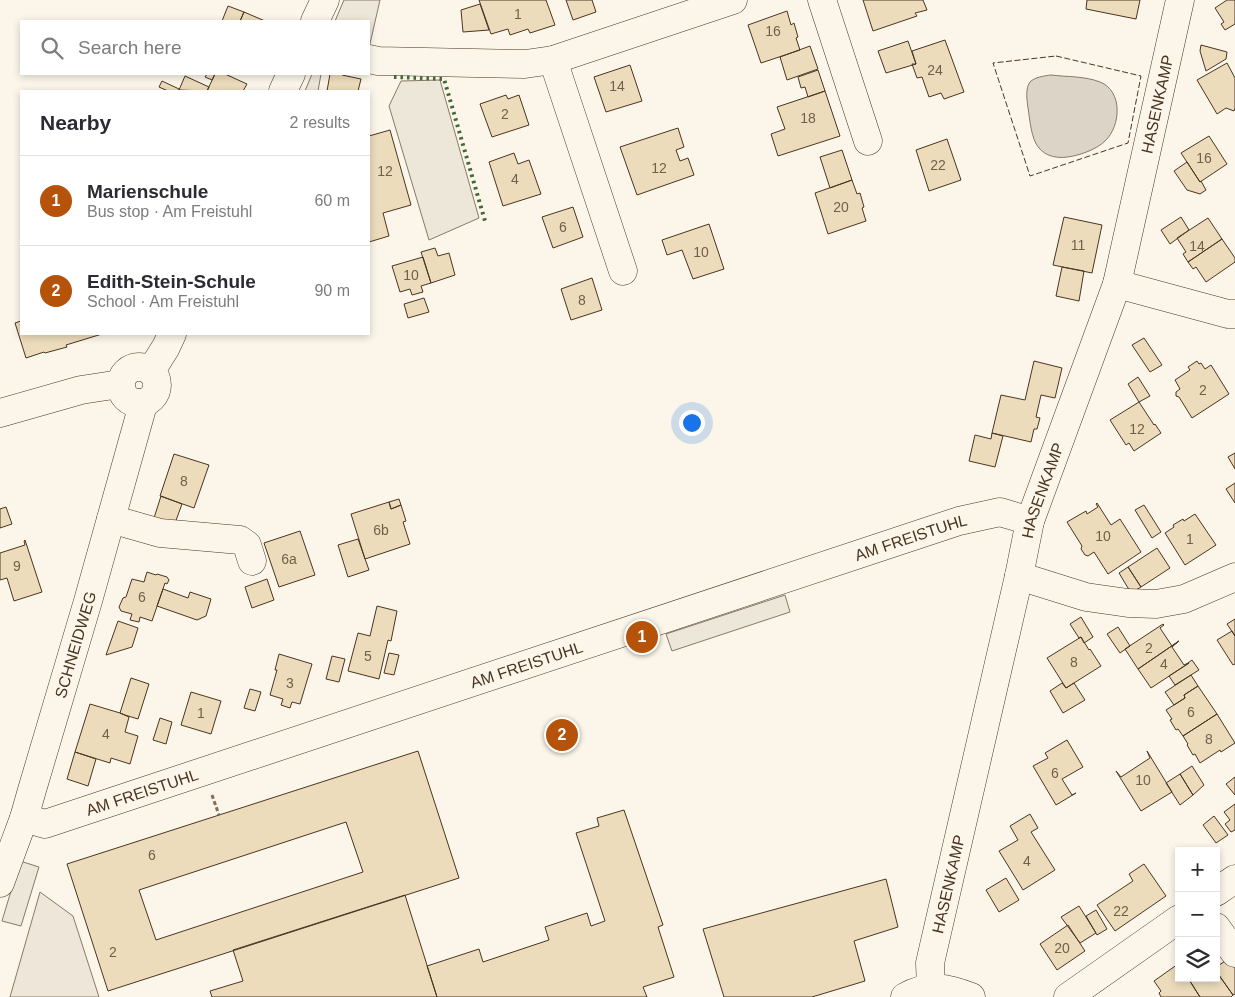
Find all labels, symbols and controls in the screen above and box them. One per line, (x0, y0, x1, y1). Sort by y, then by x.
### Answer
house number: 1 (514, 6, 522, 22)
search box (20, 20, 370, 75)
house number: 16 (765, 23, 781, 39)
icon: search (38, 34, 66, 62)
text: Search here (78, 37, 182, 58)
street label: HASENKAMP (1138, 53, 1177, 155)
house number: 24 (927, 62, 943, 78)
house number: 14 (609, 78, 625, 94)
house number: 2 (501, 106, 509, 122)
house number: 18 (800, 110, 816, 126)
text: Nearby (40, 111, 111, 134)
text: 2 results (290, 114, 350, 131)
house number: 16 (1196, 150, 1212, 166)
house number: 22 (930, 157, 946, 173)
house number: 12 (651, 160, 667, 176)
house number: 12 (377, 163, 393, 179)
house number: 4 (511, 171, 519, 187)
text: Marienschule (87, 181, 208, 202)
text: 1 (52, 192, 60, 209)
text: 60 m (314, 192, 350, 209)
house number: 20 (833, 199, 849, 215)
text: Bus stop · Am Freistuhl (87, 203, 252, 220)
house number: 6 (559, 219, 567, 235)
house number: 11 (1071, 237, 1085, 253)
house number: 14 (1189, 238, 1205, 254)
house number: 10 (693, 244, 709, 260)
house number: 10 (403, 267, 419, 283)
text: Edith-Stein-Schule (87, 271, 256, 292)
text: 2 (52, 282, 60, 299)
text: 90 m (314, 282, 350, 299)
house number: 8 (578, 292, 586, 308)
text: School · Am Freistuhl (87, 293, 239, 310)
house number: 2 (1199, 382, 1207, 398)
your location (679, 410, 705, 436)
house number: 12 (1129, 421, 1145, 437)
street label: HASENKAMP (1019, 440, 1067, 540)
house number: 8 (180, 473, 188, 489)
street label: AM FREISTUHL (853, 511, 969, 564)
house number: 6b (373, 522, 389, 538)
house number: 10 (1095, 528, 1111, 544)
house number: 1 (1186, 531, 1194, 547)
house number: 6a (281, 551, 297, 567)
house number: 9 (13, 558, 21, 574)
house number: 6 (138, 589, 146, 605)
street label: SCHNEIDWEG (52, 590, 99, 700)
pin: 1 (626, 618, 658, 656)
street label: AM FREISTUHL (468, 638, 585, 691)
house number: 2 (1145, 640, 1153, 656)
house number: 5 (364, 648, 372, 664)
house number: 8 (1070, 654, 1078, 670)
house number: 4 (1160, 656, 1168, 672)
house number: 3 (286, 675, 294, 691)
house number: 6 (1187, 704, 1195, 720)
house number: 1 (197, 705, 205, 721)
pin: 2 (546, 716, 578, 754)
house number: 4 (102, 726, 110, 742)
house number: 8 (1205, 731, 1213, 747)
house number: 6 (1051, 765, 1059, 781)
street label: AM FREISTUHL (84, 766, 201, 819)
house number: 10 (1135, 772, 1151, 788)
street label: HASENKAMP (929, 833, 968, 935)
house number: 6 (148, 847, 156, 863)
map controls (1175, 847, 1220, 982)
button: + (1175, 847, 1220, 892)
house number: 4 (1023, 853, 1031, 869)
button: − (1175, 892, 1220, 937)
house number: 22 (1113, 903, 1129, 919)
button: layers (1175, 937, 1220, 982)
house number: 20 (1054, 940, 1070, 956)
house number: 2 (109, 944, 117, 960)

